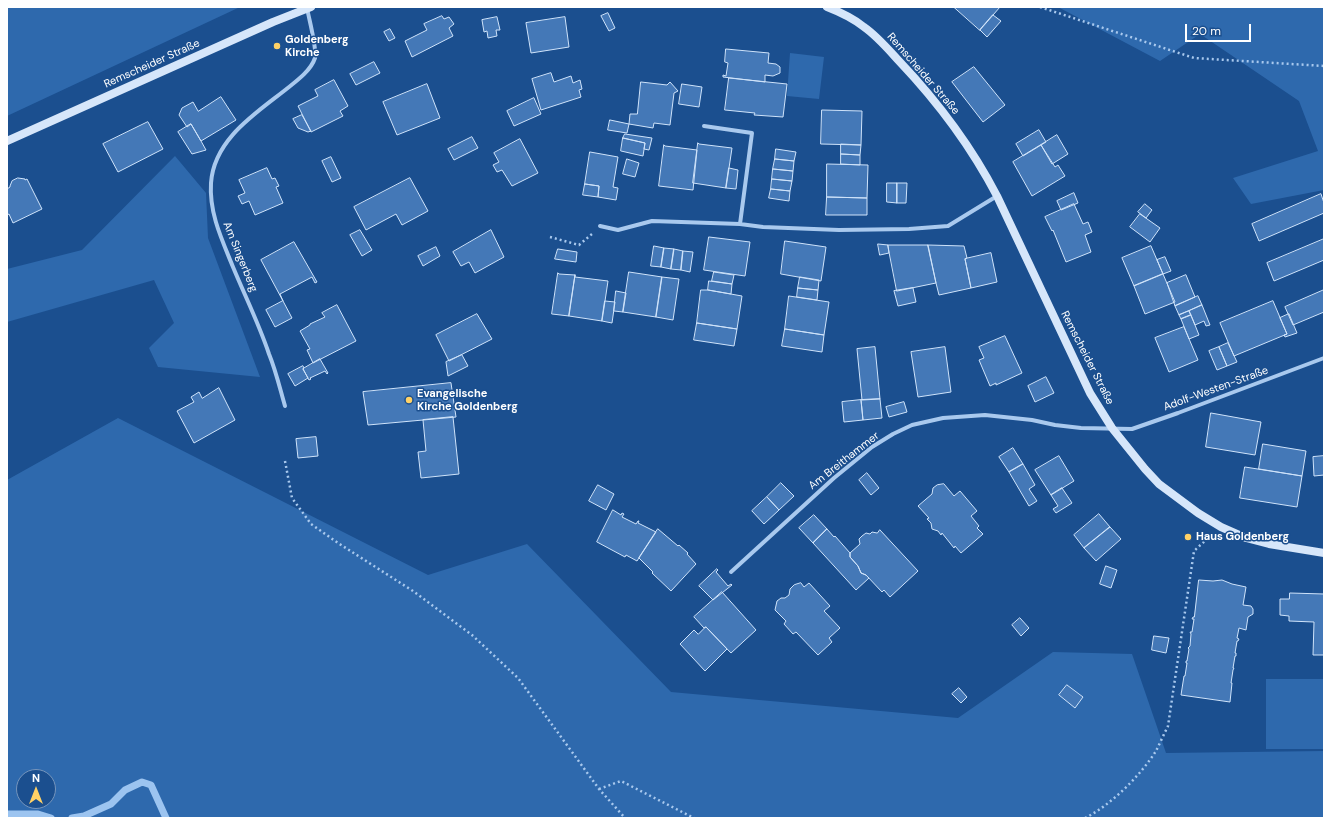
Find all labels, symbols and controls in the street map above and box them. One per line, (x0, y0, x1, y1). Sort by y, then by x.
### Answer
scale bar (1187, 16, 1253, 42)
text: 20 m (1192, 23, 1221, 39)
street label: Remscheider Straße (884, 31, 962, 117)
place label: Goldenberg Kirche (285, 33, 349, 59)
street label: Remscheider Straße (102, 37, 202, 91)
marker: Goldenberg Kirche (272, 41, 282, 51)
street label: Am Singerberg (220, 220, 260, 294)
street label: Remscheider Straße (1058, 309, 1116, 407)
street label: Adolf-Westen-Straße (1162, 364, 1270, 414)
place label: Evangelische Kirche Goldenberg (417, 387, 518, 413)
marker: Evangelische Kirche Goldenberg (404, 395, 414, 405)
street label: Am Breithammer (806, 429, 882, 493)
place label: Haus Goldenberg (1196, 530, 1289, 544)
marker: Haus Goldenberg (1183, 532, 1193, 542)
north arrow (16, 769, 56, 809)
text: N (32, 771, 40, 785)

